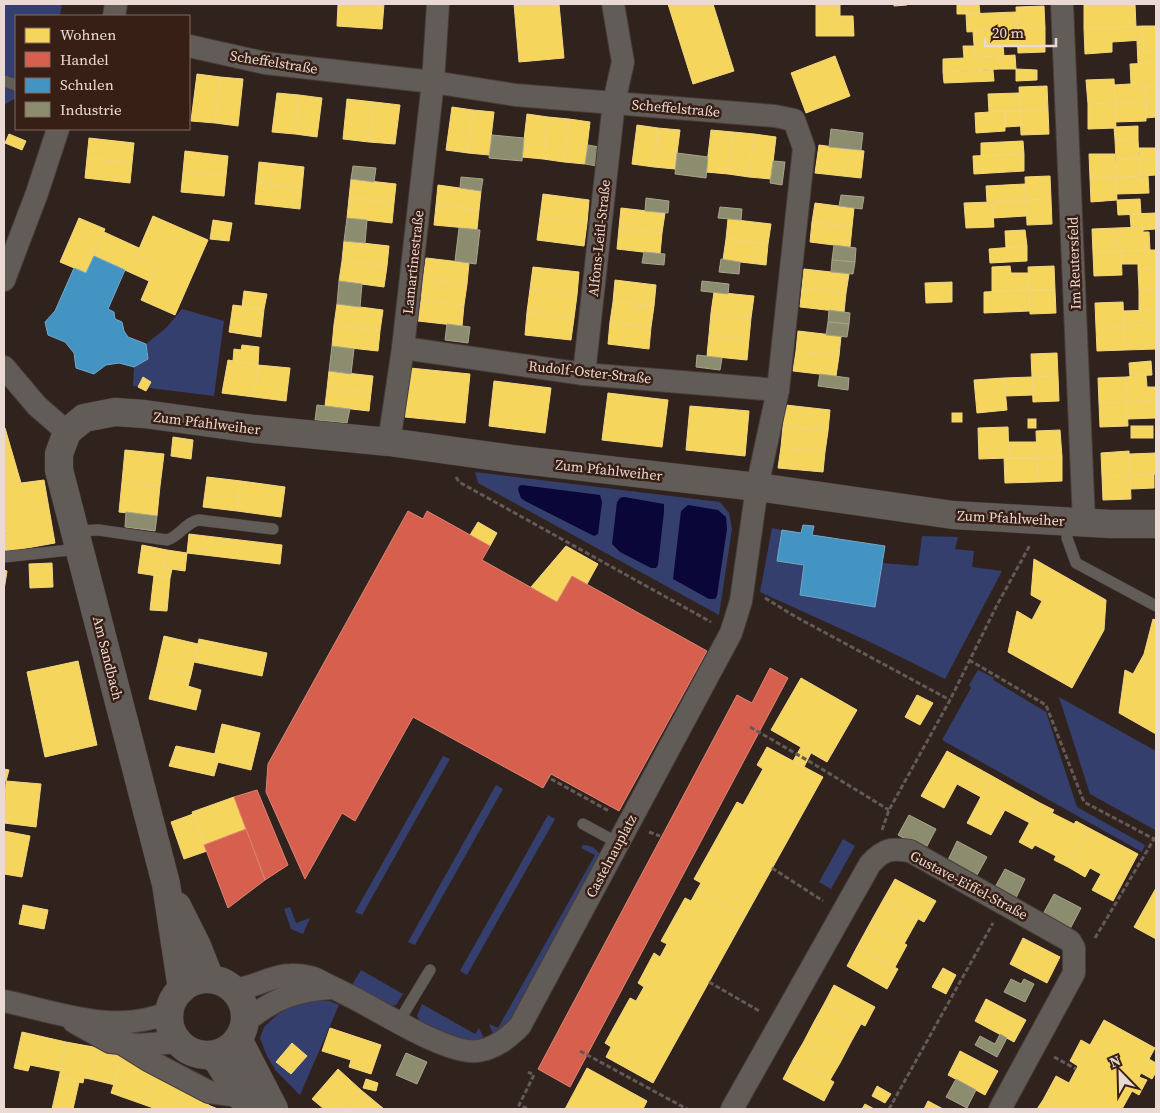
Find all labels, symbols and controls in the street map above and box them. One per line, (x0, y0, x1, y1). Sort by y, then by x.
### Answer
legend (15, 15, 190, 130)
scale bar (985, 15, 1056, 47)
text: 20 m (992, 22, 1024, 43)
text: Wohnen (60, 24, 116, 45)
street label: Scheffelstraße (229, 45, 319, 79)
text: Handel (60, 49, 109, 70)
text: Schulen (60, 74, 114, 95)
street label: Scheffelstraße (631, 94, 721, 122)
text: Industrie (60, 99, 122, 120)
street label: Alfons-Leitl-Straße (583, 179, 615, 297)
street label: Lamartinestraße (398, 209, 428, 315)
street label: Im Reutersfeld (1062, 216, 1086, 310)
street label: Rudolf-Oster-Straße (528, 356, 652, 388)
street label: Zum Pfahlweiher (152, 407, 262, 439)
street label: Zum Pfahlweiher (554, 454, 664, 486)
street label: Zum Pfahlweiher (957, 505, 1065, 531)
street label: Am Sandbach (88, 614, 128, 702)
street label: Castelnauplatz (581, 810, 642, 901)
street label: Gustave-Eiffel-Straße (907, 845, 1031, 925)
north arrow (1095, 1048, 1145, 1098)
text: N (1106, 1050, 1124, 1072)

